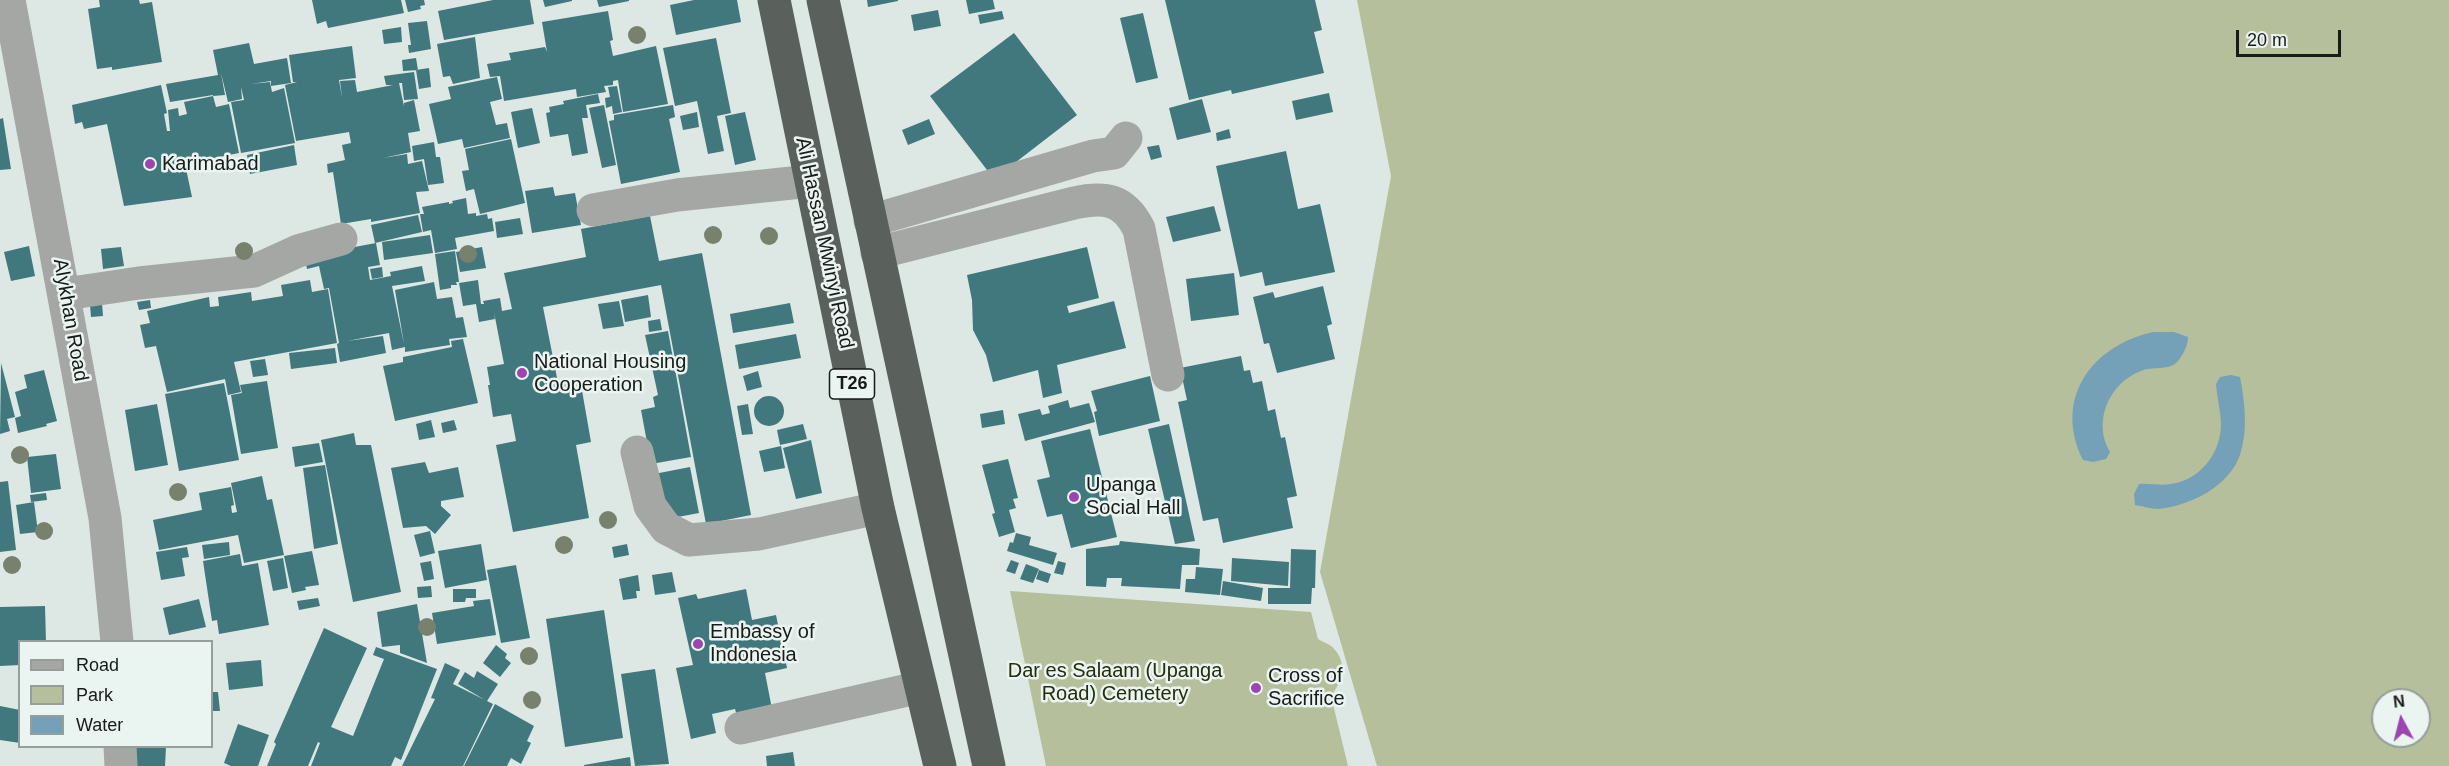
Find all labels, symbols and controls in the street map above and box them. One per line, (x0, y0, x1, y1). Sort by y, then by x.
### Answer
scale bar (2239, 18, 2344, 56)
text: 20 m (2247, 30, 2287, 50)
street label: Ali Hassan Mwinyi Road (790, 135, 858, 351)
place label: Karimabad (162, 152, 259, 176)
marker: Karimabad (143, 157, 157, 171)
street label: Alykhan Road (47, 257, 93, 383)
place label: National Housing Cooperation (534, 350, 686, 397)
marker: National Housing Cooperation (515, 366, 529, 380)
road number: T26 (830, 369, 874, 399)
place label: Upanga Social Hall (1086, 473, 1180, 520)
marker: Upanga Social Hall (1067, 490, 1081, 504)
place label: Embassy of Indonesia (710, 620, 814, 667)
marker: Embassy of Indonesia (691, 637, 705, 651)
legend (18, 640, 213, 748)
text: Road (76, 655, 119, 675)
park label: Dar es Salaam (Upanga Road) Cemetery (1008, 659, 1222, 706)
place label: Cross of Sacrifice (1268, 664, 1345, 711)
marker: Cross of Sacrifice (1249, 681, 1263, 695)
text: Park (76, 685, 113, 705)
north arrow (2371, 688, 2431, 748)
text: N (2392, 692, 2406, 711)
text: Water (76, 715, 123, 735)

